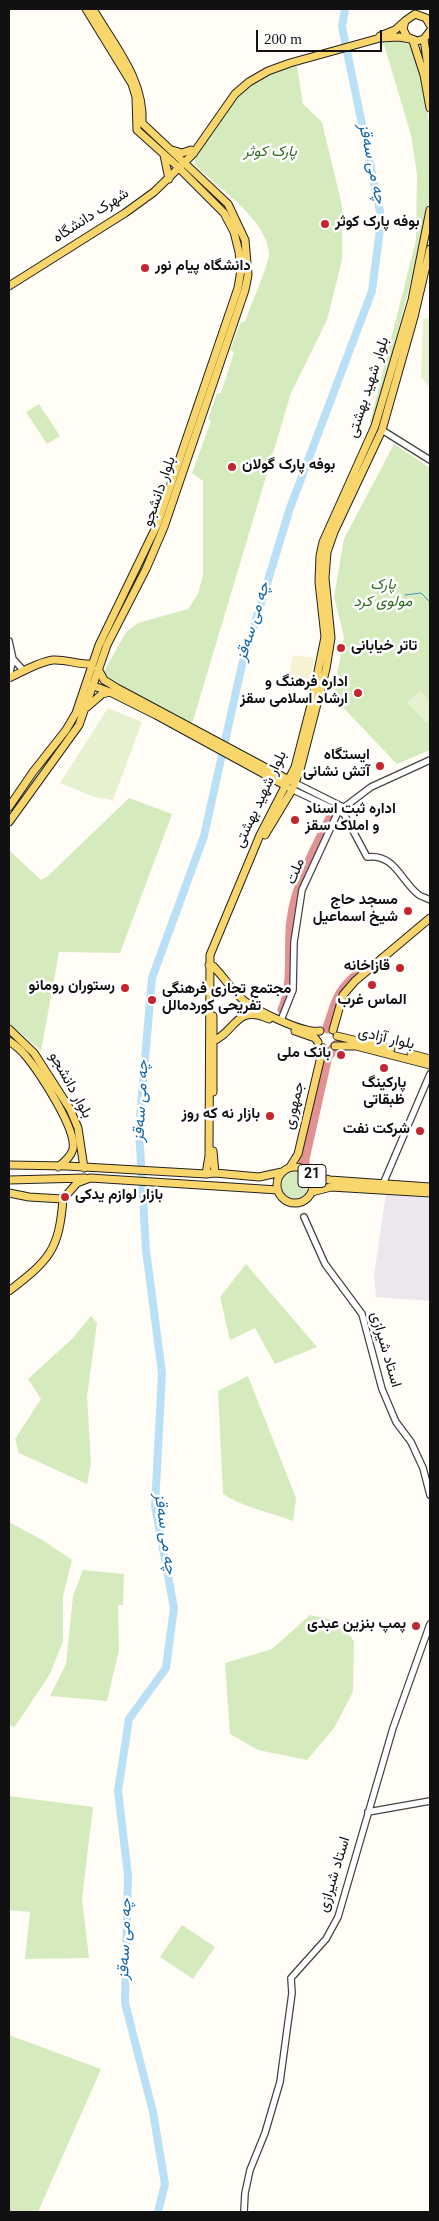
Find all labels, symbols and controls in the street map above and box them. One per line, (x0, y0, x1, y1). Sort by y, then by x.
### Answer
scale bar (259, 20, 385, 52)
text: 200 m (264, 31, 302, 47)
water label: چە می سەقز (352, 122, 388, 206)
park label: پارک کوثر (243, 145, 297, 163)
street label: شهرک دانشگاه (51, 186, 133, 248)
place label: بوفه پارک کوثر (335, 215, 420, 233)
marker: بوفه پارک کوثر (319, 218, 331, 230)
place label: دانشگاه پیام نور (155, 259, 251, 277)
marker: دانشگاه پیام نور (139, 262, 151, 274)
street label: بلوار شهید بهشتی (345, 335, 395, 441)
street label: بلوار دانشجو (141, 455, 181, 529)
place label: بوفه پارک گولان (242, 458, 335, 476)
marker: بوفه پارک گولان (226, 461, 238, 473)
park label: پارک مولوی کرد (354, 578, 412, 613)
water label: چە می سەقز (234, 580, 276, 664)
place label: تاتر خیابانی (351, 639, 417, 657)
marker: تاتر خیابانی (335, 642, 347, 654)
place label: اداره فرهنگ و ارشاد اسلامی سقز (240, 675, 348, 710)
marker: اداره فرهنگ و ارشاد اسلامی سقز (352, 687, 364, 699)
place label: ایستگاه آتش نشانی (303, 748, 370, 783)
street label: بلوار شهید بهشتی (232, 749, 292, 851)
marker: ایستگاه آتش نشانی (374, 760, 386, 772)
place label: اداره ثبت اسناد و املاک سقز (305, 802, 396, 837)
marker: اداره ثبت اسناد و املاک سقز (289, 814, 301, 826)
street label: ملت (284, 856, 310, 888)
place label: مسجد حاج شیخ اسماعیل (313, 893, 398, 928)
marker: مسجد حاج شیخ اسماعیل (402, 905, 414, 917)
place label: قازاخانه (344, 959, 390, 977)
marker: قازاخانه (394, 962, 406, 974)
place label: رستوران رومانو (28, 979, 115, 997)
marker: الماس غرب (366, 979, 378, 991)
marker: رستوران رومانو (119, 982, 131, 994)
place label: مجتمع تجاری فرهنگی تفریحی کوردمالل (162, 982, 291, 1017)
place label: الماس غرب (337, 993, 407, 1011)
marker: مجتمع تجاری فرهنگی تفریحی کوردمالل (146, 994, 158, 1006)
street label: بلوار آزادی (356, 1025, 416, 1055)
place label: بانک ملی (277, 1046, 331, 1064)
marker: بانک ملی (335, 1049, 347, 1061)
street label: بلوار دانشجو (43, 1050, 95, 1122)
water label: چە می سەقز (131, 1060, 155, 1142)
marker: پارکینگ ظبقاتی (378, 1062, 390, 1074)
place label: پارکینگ ظبقاتی (362, 1076, 406, 1111)
street label: جمهوری (282, 1080, 310, 1132)
place label: بازار نه که روز (181, 1107, 260, 1125)
marker: بازار نه که روز (264, 1110, 276, 1122)
place label: شرکت نفت (343, 1122, 410, 1140)
marker: شرکت نفت (414, 1125, 426, 1137)
road number: 21 (298, 1164, 326, 1188)
place label: بازار لوازم یدکی (75, 1188, 163, 1206)
marker: بازار لوازم یدکی (59, 1191, 71, 1203)
street label: استاد شیرازی (365, 1310, 403, 1390)
water label: چە می سەقز (148, 1492, 178, 1576)
place label: پمپ بنزین عبدی (307, 1617, 406, 1635)
marker: پمپ بنزین عبدی (410, 1620, 422, 1632)
street label: استاد شیرازی (316, 1835, 356, 1915)
water label: چە می سەقز (116, 1898, 138, 1980)

